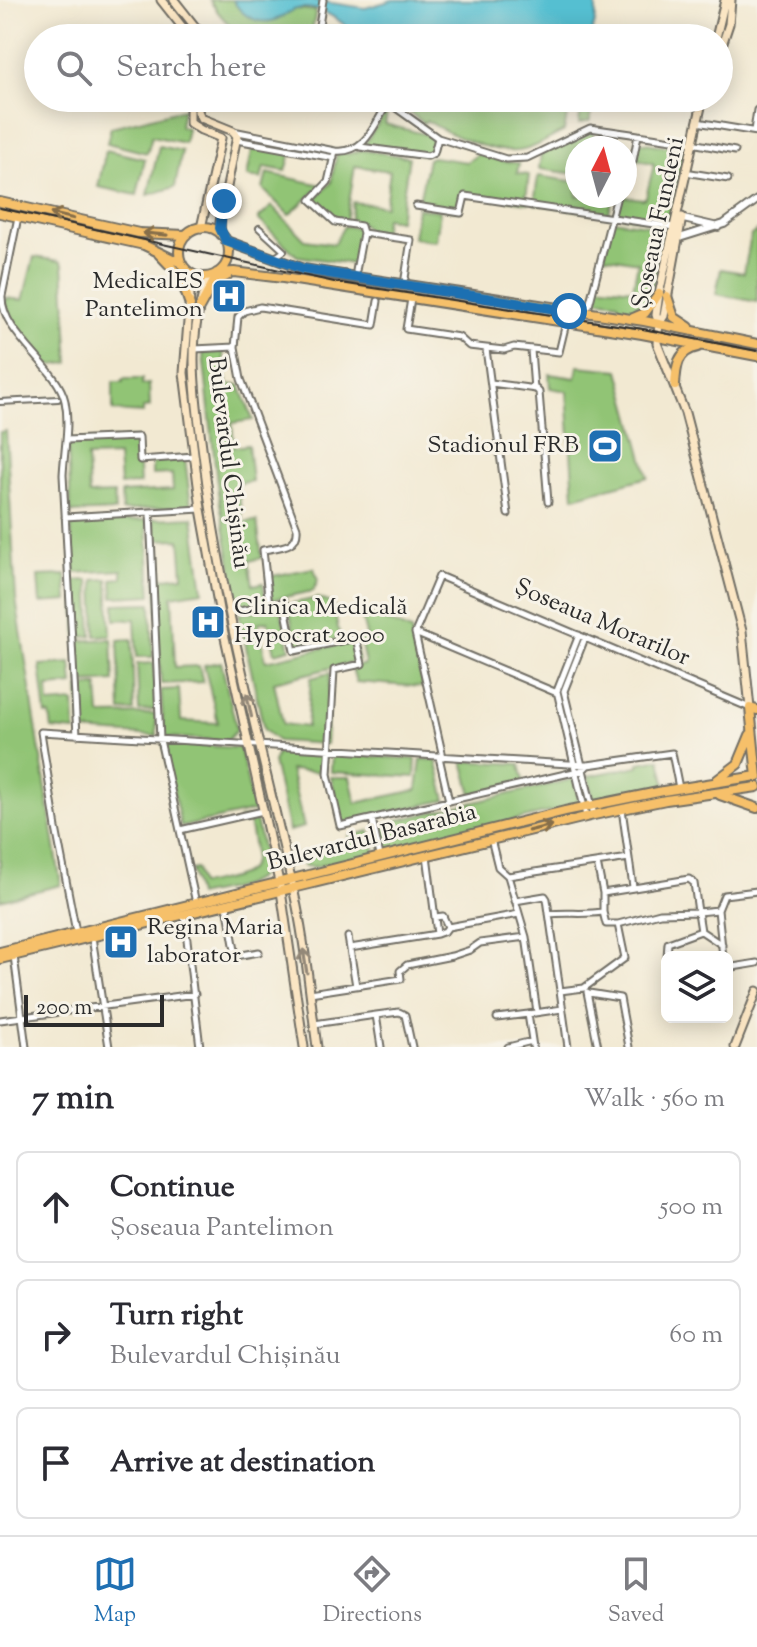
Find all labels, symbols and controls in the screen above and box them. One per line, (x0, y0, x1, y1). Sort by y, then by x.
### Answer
search box (24, 24, 733, 112)
icon: search (52, 46, 96, 90)
text: Search here (116, 47, 266, 90)
street label: Șoseaua Fundeni (624, 134, 694, 312)
north arrow (565, 136, 637, 208)
route end (206, 183, 242, 219)
one-way arrow (49, 208, 75, 223)
one-way arrow (142, 226, 169, 241)
place label: MedicalES Pantelimon (85, 265, 203, 327)
hospital icon: MedicalES Pantelimon (210, 277, 248, 315)
route start (551, 293, 587, 329)
street label: Bulevardul Chișinău (198, 355, 258, 571)
sports icon: Stadionul FRB (586, 427, 624, 465)
place label: Stadionul FRB (427, 429, 579, 463)
street label: Șoseaua Morarilor (509, 571, 695, 675)
place label: Clinica Medicală Hypocrat 2000 (234, 591, 408, 653)
hospital icon: Clinica Medicală Hypocrat 2000 (189, 603, 227, 641)
one-way arrow (241, 693, 256, 718)
street label: Bulevardul Basarabia (264, 796, 480, 880)
one-way arrow (527, 819, 552, 834)
place label: Regina Maria laborator (147, 911, 283, 973)
hospital icon: Regina Maria laborator (102, 923, 140, 961)
one-way arrow (296, 949, 311, 975)
map controls (661, 951, 733, 1023)
button: layers (661, 951, 733, 1023)
scale bar (24, 991, 164, 1027)
text: 200 m (36, 993, 92, 1025)
text: 7 min (32, 1075, 114, 1124)
text: Walk · 560 m (584, 1081, 725, 1118)
text: Continue (110, 1167, 235, 1210)
icon: ahead (34, 1185, 78, 1229)
text: 500 m (660, 1189, 723, 1226)
text: Șoseaua Pantelimon (110, 1210, 334, 1247)
text: Turn right (110, 1295, 243, 1338)
icon: right (34, 1313, 78, 1357)
text: 60 m (669, 1317, 723, 1354)
text: Bulevardul Chișinău (110, 1338, 340, 1375)
icon: arrive (34, 1441, 78, 1485)
text: Arrive at destination (110, 1442, 375, 1485)
tab: Map (93, 1552, 137, 1632)
tab: Directions (323, 1552, 422, 1632)
tab: Saved (608, 1552, 664, 1632)

